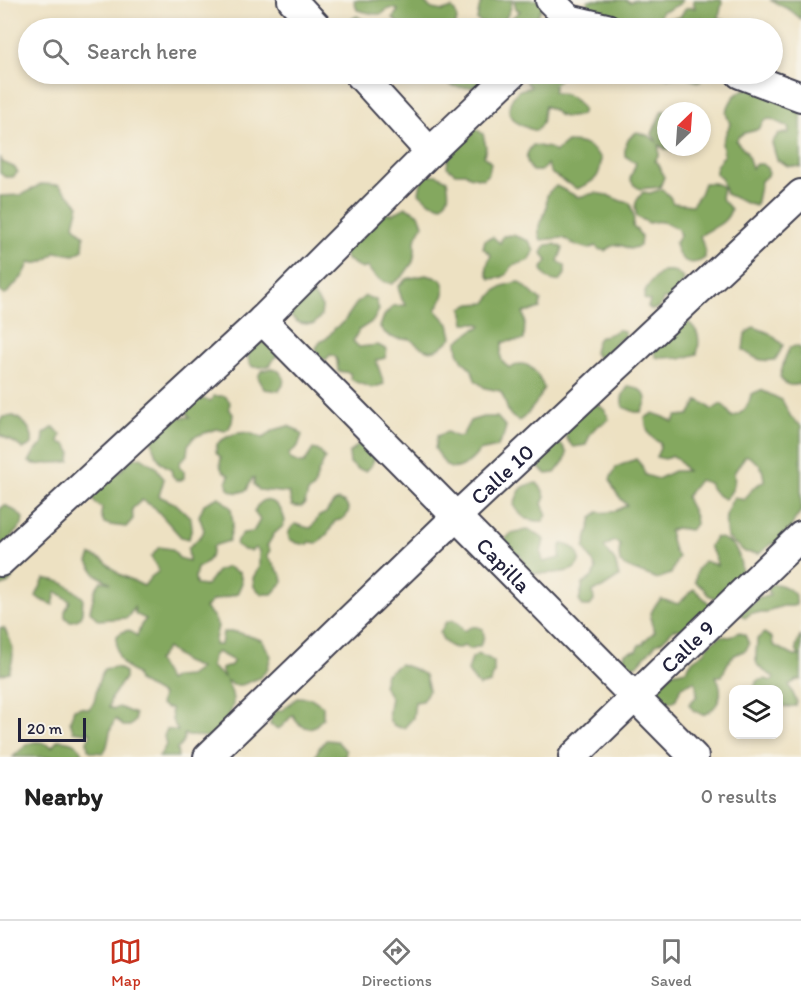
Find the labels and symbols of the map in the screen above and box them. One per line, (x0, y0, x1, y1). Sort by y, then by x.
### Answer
north arrow (657, 102, 711, 156)
street label: Calle 10 (465, 438, 540, 511)
street label: Capilla (470, 532, 537, 599)
street label: Calle 9 (655, 614, 720, 679)
scale bar (18, 715, 86, 742)

